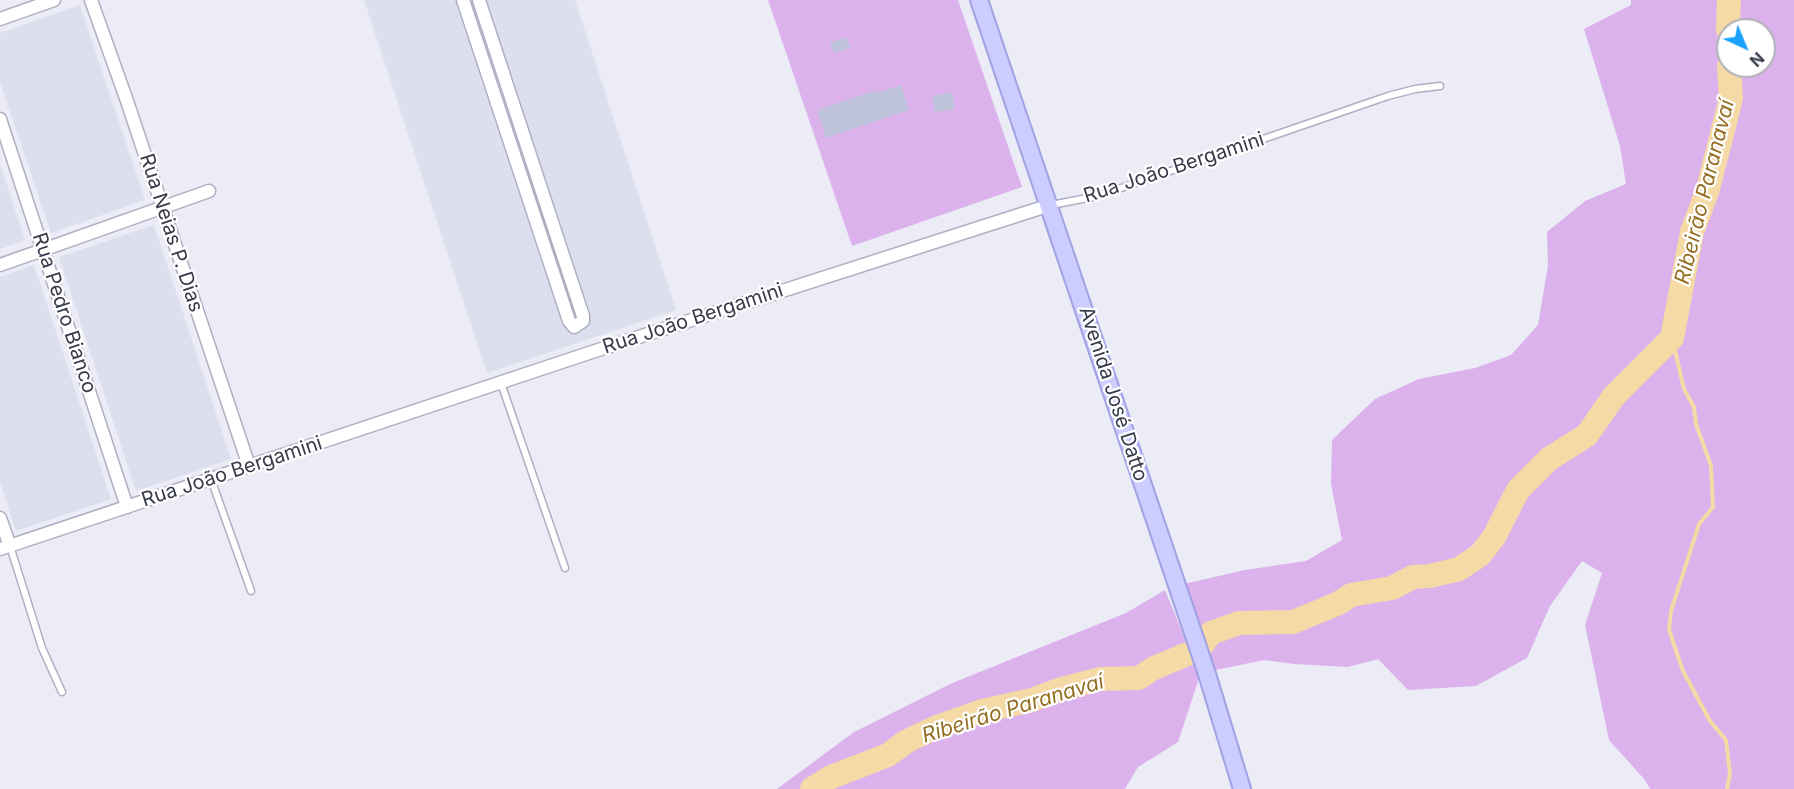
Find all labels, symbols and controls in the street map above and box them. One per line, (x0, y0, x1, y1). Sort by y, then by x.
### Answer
north arrow (1716, 18, 1776, 78)
text: N (1746, 48, 1768, 71)
water label: Ribeirão Paranavaí (1670, 97, 1740, 287)
street label: Rua João Bergamini (1081, 127, 1267, 209)
street label: Rua Neias P. Dias (134, 151, 208, 315)
street label: Rua Pedro Bianco (27, 230, 101, 396)
street label: Rua João Bergamini (600, 278, 786, 360)
street label: Avenida José Datto (1073, 304, 1153, 484)
street label: Rua João Bergamini (139, 431, 325, 513)
water label: Ribeirão Paranavaí (919, 669, 1107, 749)

